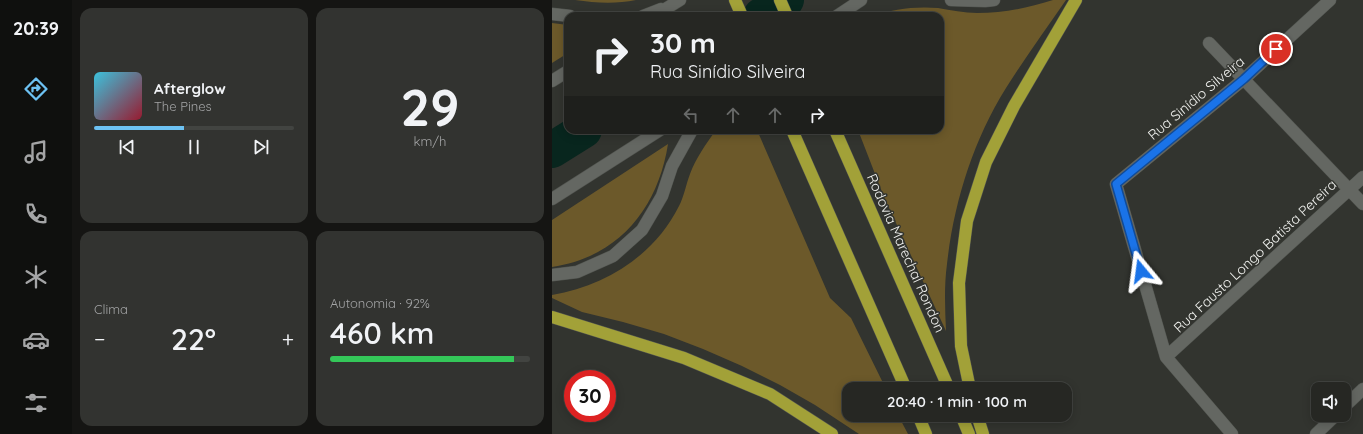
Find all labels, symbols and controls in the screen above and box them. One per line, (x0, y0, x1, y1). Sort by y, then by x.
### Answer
text: 20:39 (13, 17, 59, 40)
text: 30 m (650, 25, 716, 60)
icon: right (584, 28, 636, 80)
pin (1259, 32, 1293, 66)
icon: arrive (1265, 38, 1287, 60)
street label: Rua Sinídio Silveira (1144, 52, 1248, 144)
text: Rua Sinídio Silveira (650, 60, 805, 83)
text: 29 (400, 74, 460, 139)
icon: directions (22, 75, 50, 103)
text: Afterglow (154, 79, 226, 98)
text: The Pines (154, 98, 212, 114)
icon: left (680, 104, 702, 126)
icon: ahead (722, 104, 744, 126)
icon: ahead (764, 104, 786, 126)
icon: right (806, 104, 828, 126)
text: km/h (414, 133, 446, 149)
icon: previous (116, 136, 138, 158)
icon: pause (183, 136, 205, 158)
icon: next (250, 136, 272, 158)
icon: music (22, 138, 50, 166)
street label: Rodovia Marechal Rondon (863, 171, 949, 335)
street label: Rua Fausto Longo Batista Pereira (1170, 176, 1340, 336)
icon: phone (22, 200, 50, 228)
position arrow (1120, 250, 1162, 292)
icon: climate (22, 263, 50, 291)
text: Autonomia · 92% (330, 295, 430, 311)
text: Clima (94, 301, 128, 317)
text: 460 km (330, 314, 434, 352)
text: 22° (171, 320, 216, 358)
text: − (94, 325, 105, 353)
text: + (282, 325, 294, 353)
icon: car (22, 326, 50, 354)
speed limit sign: 30 (564, 370, 616, 422)
map controls (1311, 382, 1351, 422)
button: sound (1311, 382, 1351, 422)
icon: filters (22, 389, 50, 417)
text: 20:40 · 1 min · 100 m (887, 392, 1027, 411)

